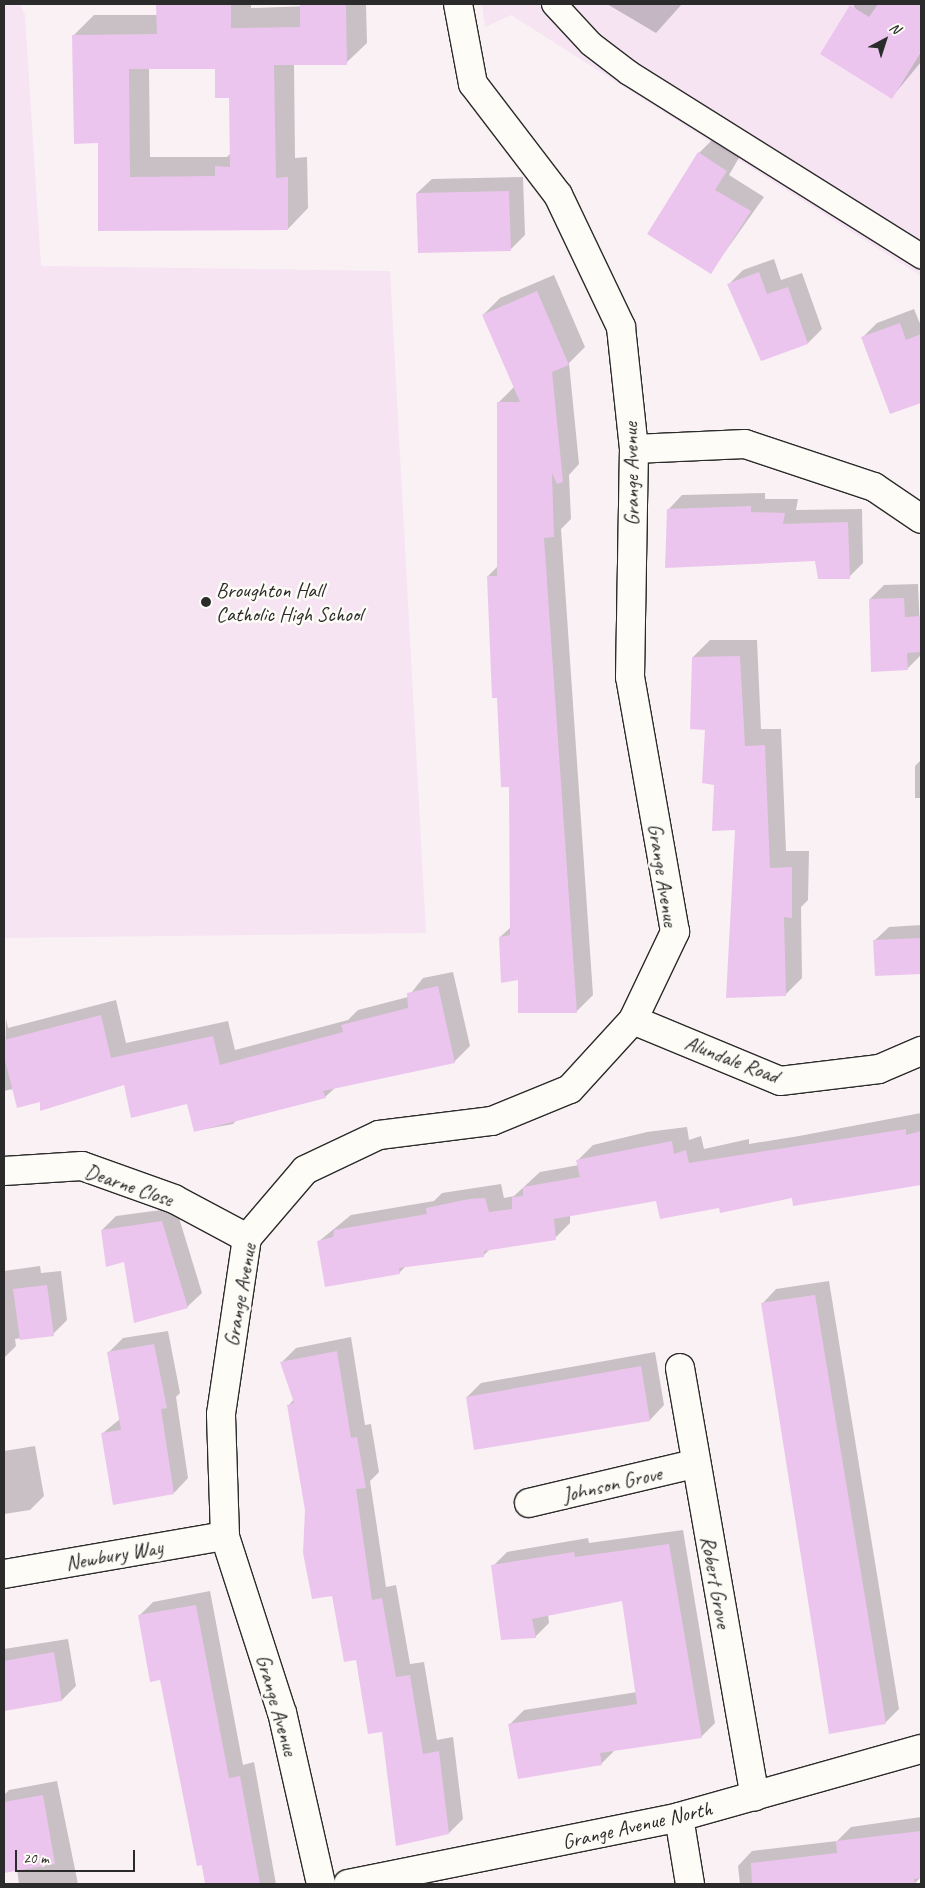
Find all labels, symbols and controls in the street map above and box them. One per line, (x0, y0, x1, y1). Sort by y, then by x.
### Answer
north arrow (860, 15, 910, 65)
text: N (886, 19, 904, 37)
street label: Grange Avenue (617, 422, 645, 526)
place label: Broughton Hall Catholic High School (216, 577, 362, 627)
marker: Broughton Hall Catholic High School (200, 596, 212, 608)
street label: Grange Avenue (642, 822, 684, 928)
street label: Alundale Road (681, 1030, 783, 1088)
street label: Dearne Close (82, 1158, 176, 1212)
street label: Grange Avenue (219, 1242, 261, 1348)
street label: Johnson Grove (560, 1460, 664, 1508)
street label: Newbury Way (63, 1534, 165, 1576)
street label: Robert Grove (696, 1534, 736, 1630)
street label: Grange Avenue (251, 1652, 303, 1758)
street label: Grange Avenue North (560, 1796, 714, 1854)
scale bar (18, 1840, 138, 1872)
text: 20 m (23, 1849, 49, 1868)

